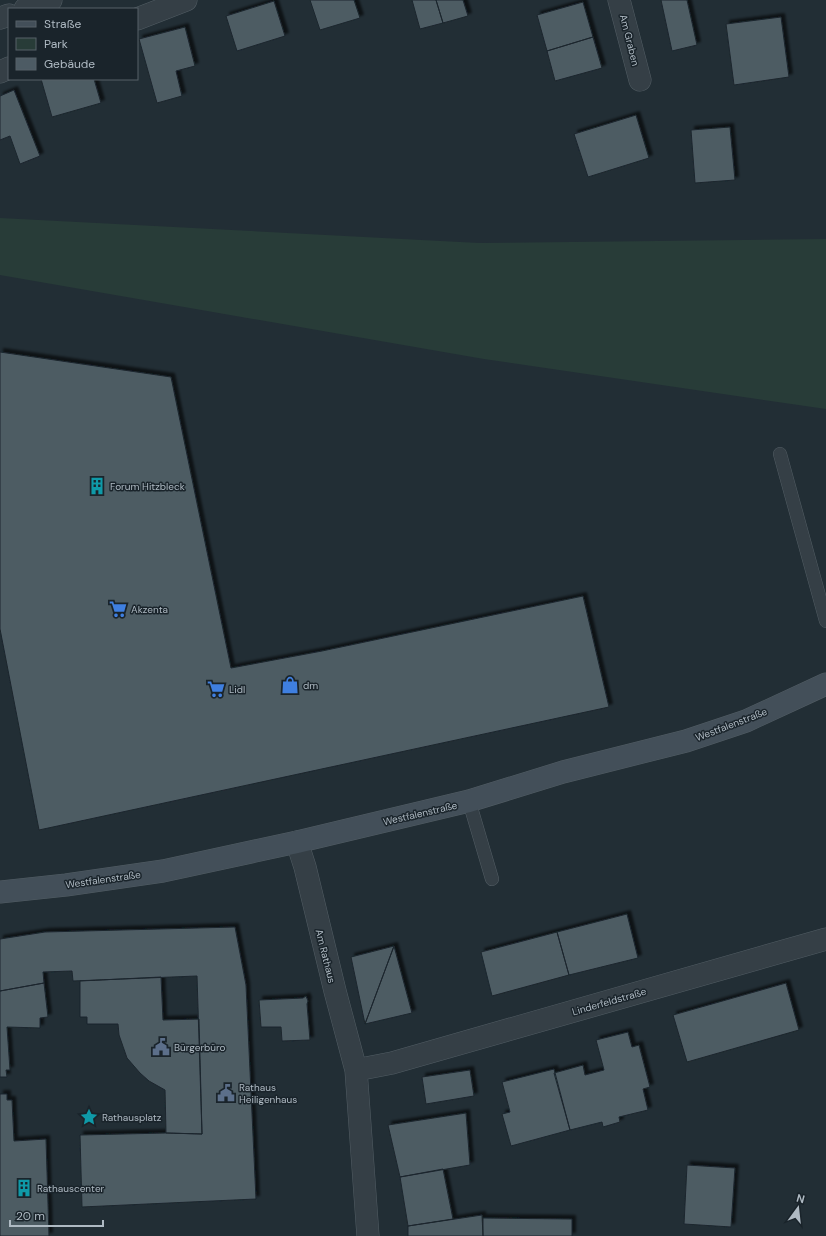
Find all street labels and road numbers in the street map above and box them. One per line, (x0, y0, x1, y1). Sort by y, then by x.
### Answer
street label: Am Graben (617, 13, 642, 67)
street label: Westfalenstraße (693, 705, 769, 744)
street label: Westfalenstraße (382, 799, 459, 828)
street label: Westfalenstraße (65, 868, 142, 891)
street label: Am Rathaus (313, 928, 338, 984)
street label: Linderfeldstraße (571, 985, 648, 1018)

